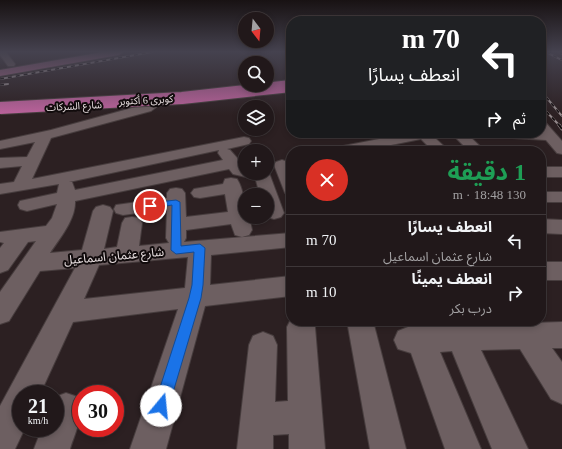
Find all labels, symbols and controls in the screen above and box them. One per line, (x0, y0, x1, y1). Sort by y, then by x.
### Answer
north arrow (238, 12, 274, 48)
map controls (238, 12, 274, 224)
text: 70 m (402, 23, 460, 54)
icon: left (474, 32, 526, 84)
button: search (238, 56, 274, 92)
text: انعطف يسارًا (368, 65, 460, 85)
street label: كوبرى 6 أكتوبر (117, 93, 175, 108)
street label: شارع الشركات (46, 99, 103, 115)
button: layers (238, 100, 274, 136)
icon: right (483, 108, 505, 130)
text: ثم (513, 111, 526, 127)
button: + (238, 144, 274, 180)
button: close (306, 159, 348, 201)
text: 1 دقيقة (448, 159, 526, 185)
text: 130 m · 18:48 (453, 187, 526, 202)
button: − (238, 188, 274, 224)
pin (133, 189, 167, 223)
icon: arrive (139, 195, 161, 217)
text: انعطف يسارًا (408, 219, 492, 235)
icon: left (504, 230, 526, 252)
text: 70 m (306, 232, 336, 248)
street label: شارع عثمان اسماعيل (63, 245, 165, 269)
text: شارع عثمان اسماعيل (383, 249, 492, 264)
text: انعطف يمينًا (412, 271, 492, 287)
icon: right (504, 282, 526, 304)
text: 10 m (306, 284, 336, 300)
text: درب بكر (450, 301, 492, 316)
speed limit sign: 30 (72, 385, 124, 437)
position arrow (140, 385, 182, 427)
text: 21 (28, 395, 48, 417)
text: km/h (28, 415, 48, 426)

